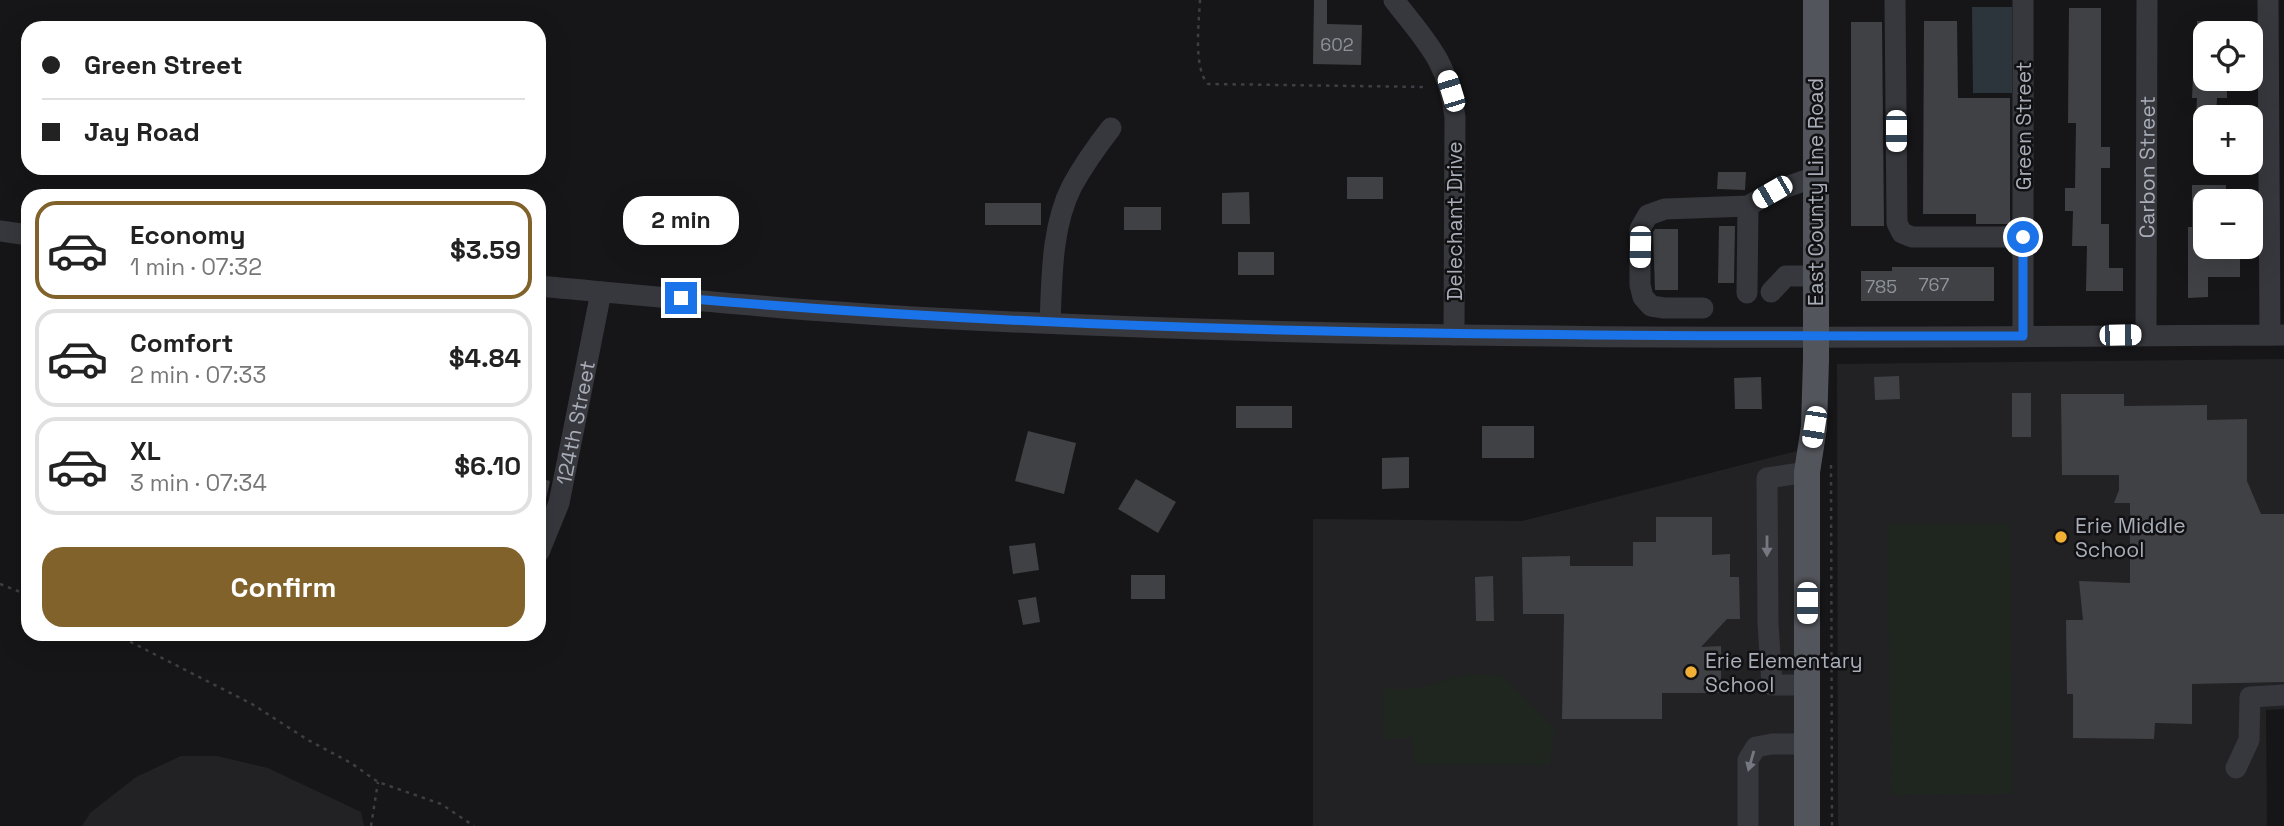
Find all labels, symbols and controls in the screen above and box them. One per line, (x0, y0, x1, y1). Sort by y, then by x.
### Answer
map controls (2193, 21, 2263, 259)
button: locate (2193, 21, 2263, 91)
house number: 602 (1320, 33, 1354, 56)
text: Green Street (84, 48, 243, 82)
street label: Green Street (2010, 62, 2037, 190)
car (1435, 68, 1468, 114)
street label: East County Line Road (1802, 78, 1829, 306)
street label: Carbon Street (2133, 96, 2160, 238)
button: + (2193, 105, 2263, 175)
car (1886, 110, 1907, 152)
text: Jay Road (84, 115, 200, 149)
street label: Delechant Drive (1441, 141, 1468, 301)
car (1749, 172, 1796, 212)
button: − (2193, 189, 2263, 259)
callout: 2 min (623, 196, 739, 246)
text: 2 min (651, 205, 711, 235)
text: Economy (130, 218, 246, 252)
icon: car (46, 219, 109, 282)
route start (2007, 221, 2039, 253)
car (1630, 226, 1651, 268)
text: $3.59 (450, 233, 521, 267)
text: 1 min · 07:32 (130, 252, 262, 282)
house number: 767 (1919, 273, 1949, 296)
house number: 785 (1865, 275, 1897, 298)
route end (665, 282, 697, 314)
car (2099, 324, 2142, 346)
text: Comfort (130, 326, 233, 360)
icon: car (46, 327, 109, 390)
text: $4.84 (449, 341, 521, 375)
street label: 124th Street (549, 358, 601, 487)
text: 2 min · 07:33 (130, 360, 266, 390)
car (1801, 405, 1828, 449)
text: XL (130, 434, 161, 468)
icon: car (46, 435, 109, 498)
text: $6.10 (454, 449, 521, 483)
text: 3 min · 07:34 (130, 468, 267, 498)
place label: Erie Middle School (2075, 512, 2186, 563)
marker: Erie Middle School (2053, 529, 2069, 545)
one-way arrow (1761, 535, 1773, 557)
button: Confirm (42, 547, 525, 627)
car (1797, 582, 1818, 624)
place label: Erie Elementary School (1705, 647, 1863, 698)
marker: Erie Elementary School (1683, 664, 1699, 680)
one-way arrow (1746, 750, 1756, 771)

